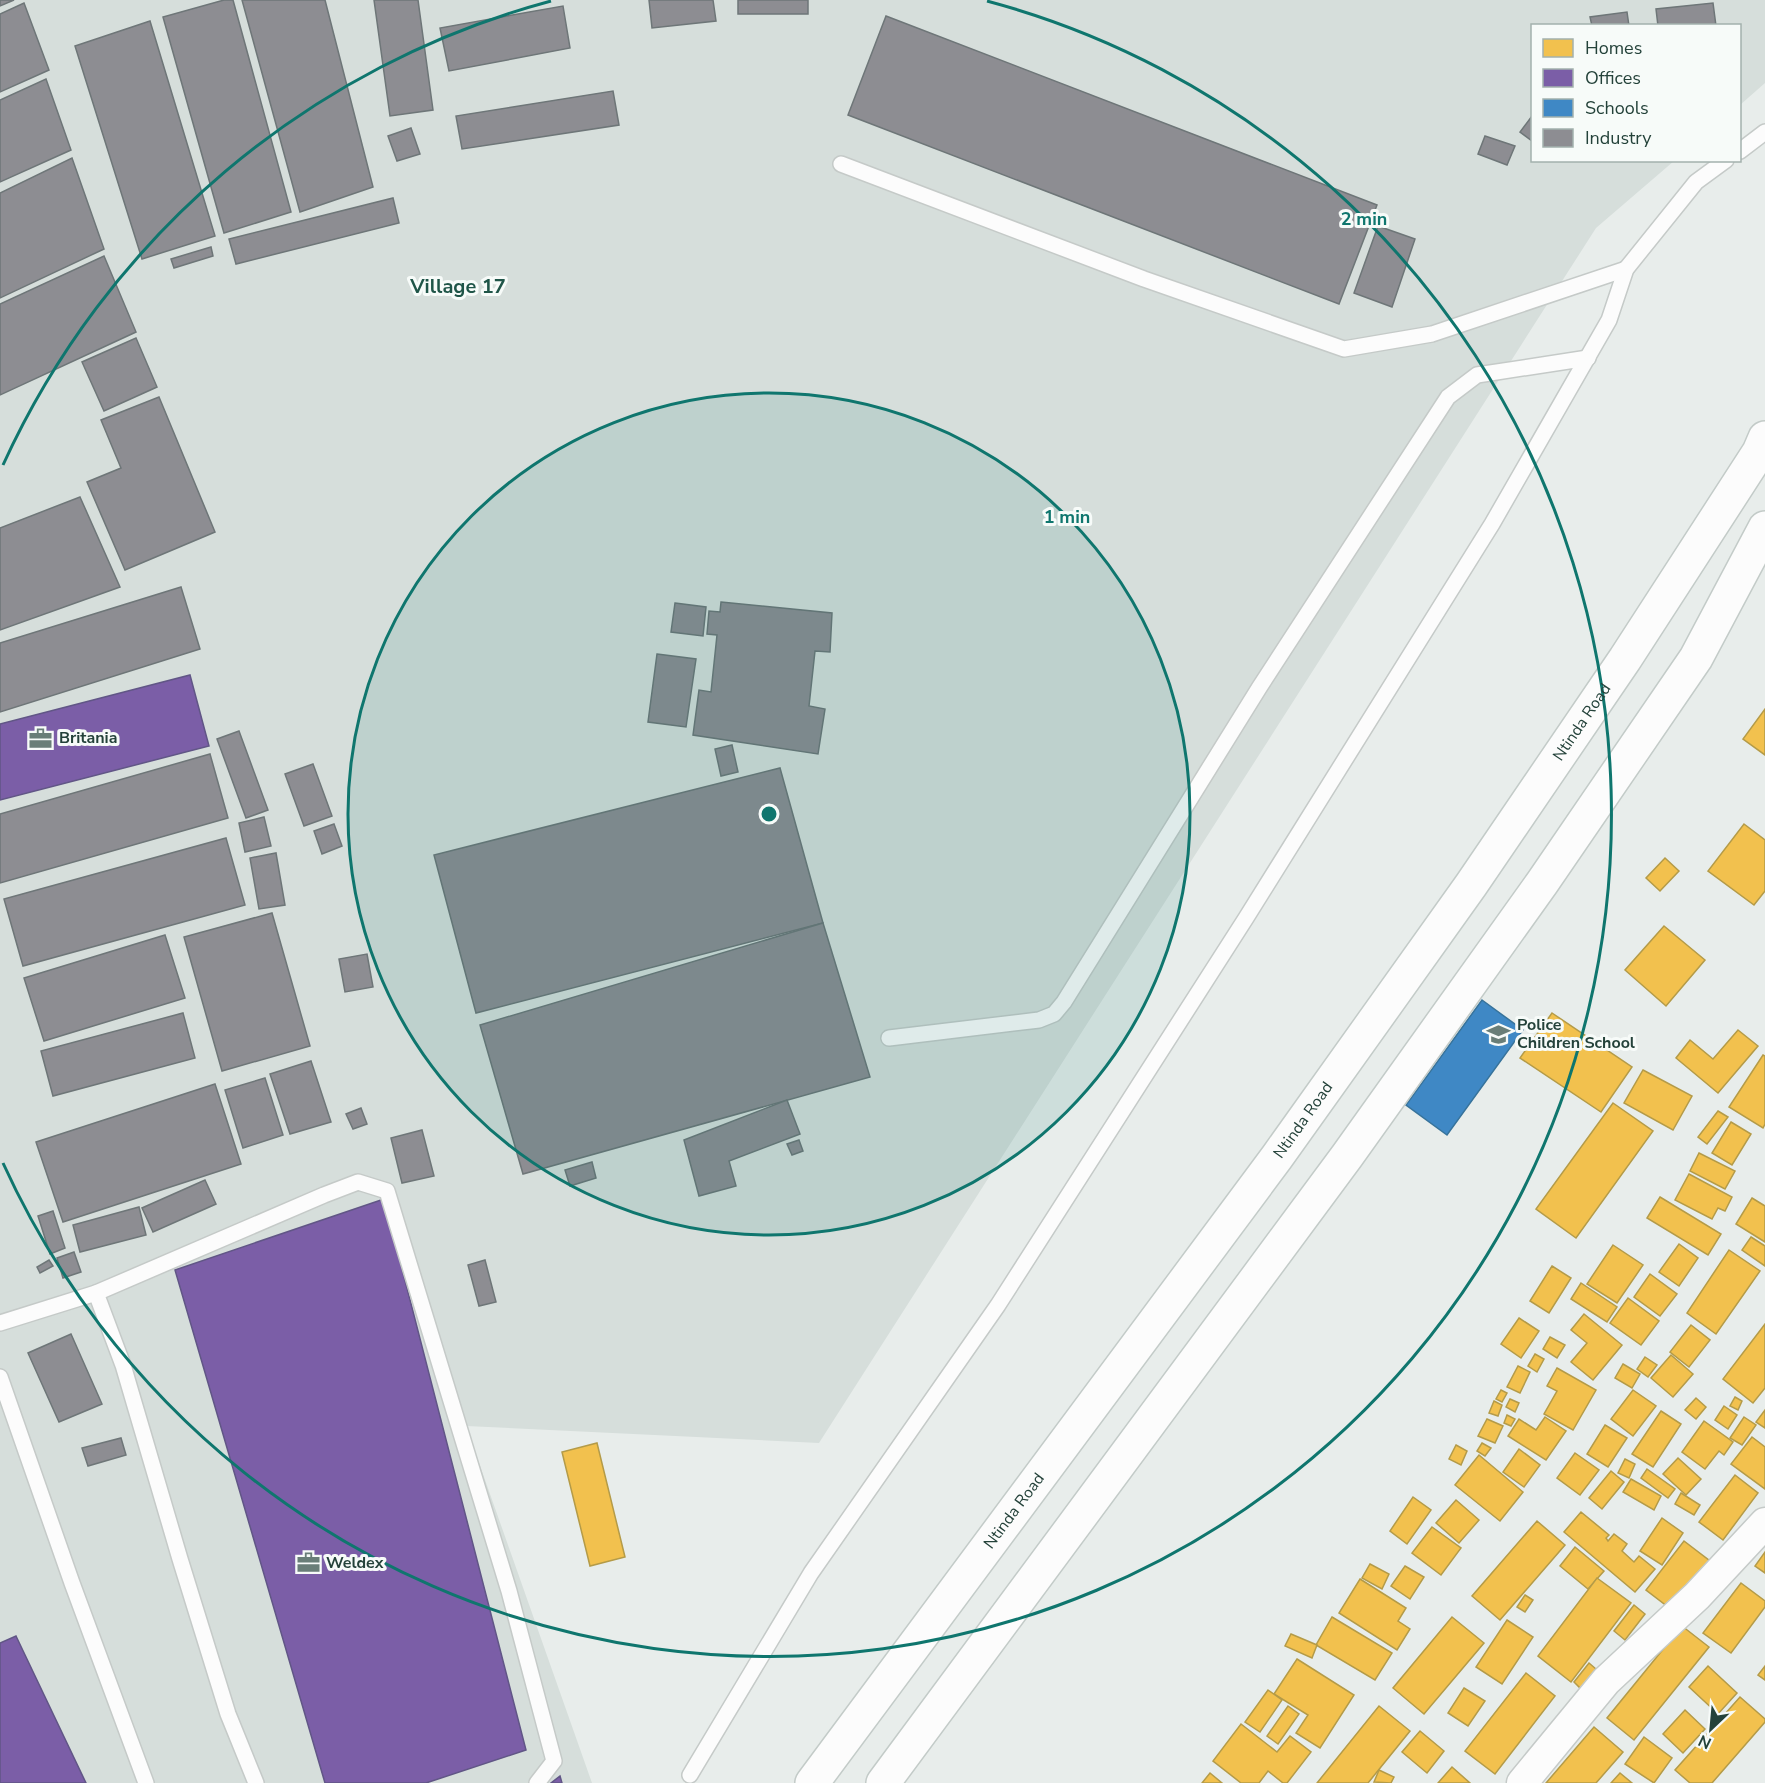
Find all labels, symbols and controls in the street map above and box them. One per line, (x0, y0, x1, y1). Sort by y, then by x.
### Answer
legend (1531, 24, 1741, 162)
text: Homes (1585, 36, 1642, 60)
text: Offices (1585, 66, 1641, 90)
text: Schools (1585, 96, 1649, 120)
text: Industry (1585, 126, 1652, 150)
text: 2 min (1341, 207, 1387, 231)
district label: Village 17 (409, 273, 506, 300)
text: 1 min (1044, 505, 1090, 529)
street label: Ntinda Road (1548, 679, 1616, 765)
office icon: Britania (28, 725, 54, 751)
place label: Britania (59, 727, 117, 749)
centre of rings (759, 804, 779, 824)
place label: Police Children School (1517, 1014, 1635, 1054)
school or university icon: Police Children School (1486, 1021, 1512, 1047)
street label: Ntinda Road (1268, 1077, 1338, 1163)
street label: Ntinda Road (979, 1468, 1050, 1553)
office icon: Weldex (295, 1550, 321, 1576)
place label: Weldex (326, 1552, 384, 1574)
north arrow (1681, 1699, 1741, 1759)
text: N (1695, 1729, 1715, 1754)

